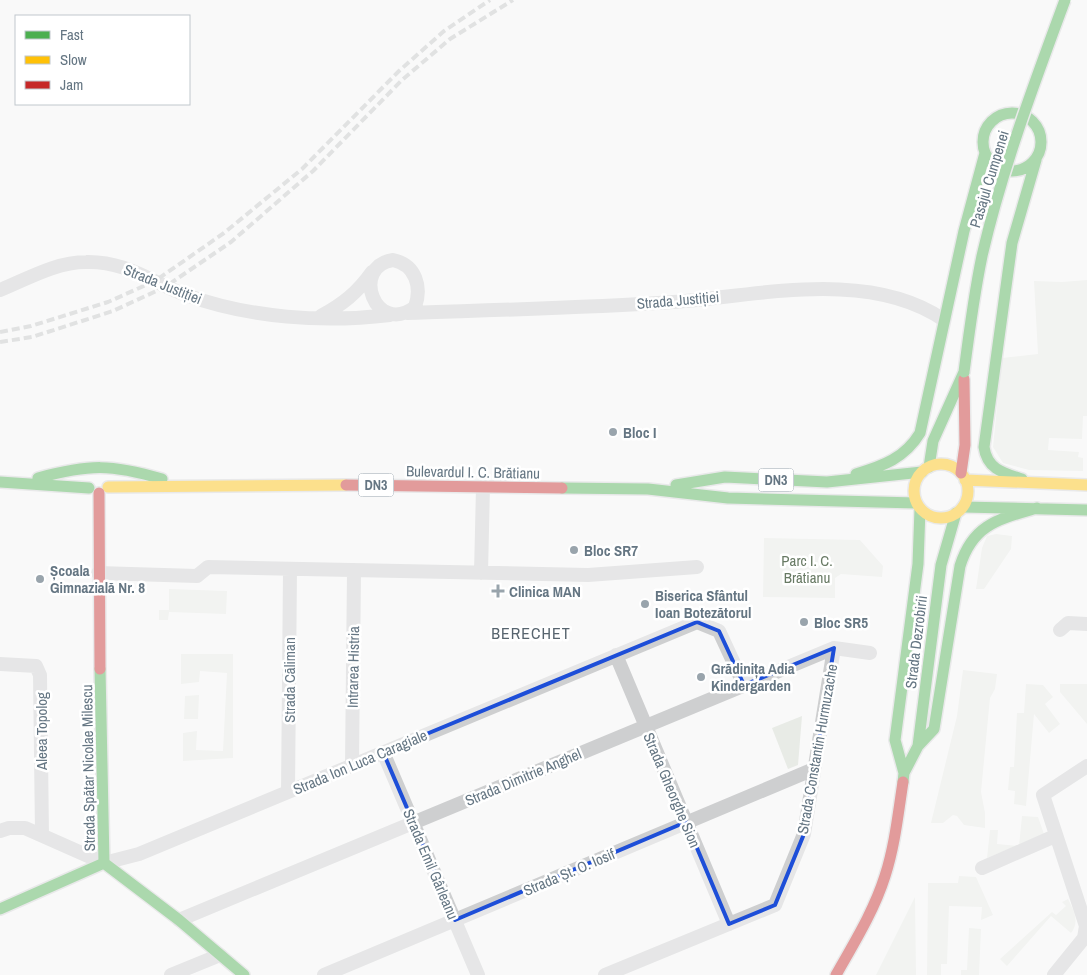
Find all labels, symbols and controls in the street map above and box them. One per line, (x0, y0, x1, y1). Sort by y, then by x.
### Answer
legend (15, 15, 190, 105)
text: Fast (60, 24, 84, 45)
text: Slow (60, 49, 87, 70)
text: Jam (60, 74, 83, 95)
street label: Pasajul Cumpenei (964, 128, 1014, 230)
street label: Strada Justiției (121, 259, 205, 309)
street label: Strada Justiției (636, 286, 720, 314)
place label: Bloc I (623, 422, 657, 443)
marker: Bloc I (607, 426, 619, 438)
street label: Bulevardul I. C. Brătianu (406, 460, 540, 484)
road number: DN3 (758, 468, 794, 492)
road number: DN3 (358, 474, 394, 496)
place label: Bloc SR7 (584, 540, 638, 561)
marker: Bloc SR7 (568, 544, 580, 556)
park label: Parc I. C. Brătianu (781, 550, 833, 588)
place label: Școala Gimnazială Nr. 8 (50, 560, 145, 598)
marker: Școala Gimnazială Nr. 8 (34, 573, 46, 585)
place label: Clinica MAN (509, 581, 581, 602)
marker: Clinica MAN (491, 584, 505, 598)
place label: Biserica Sfântul Ioan Botezătorul (655, 585, 751, 623)
street label: Strada Dezrobirii (900, 594, 932, 690)
marker: Biserica Sfântul Ioan Botezătorul (639, 598, 651, 610)
place label: Bloc SR5 (814, 612, 868, 633)
marker: Bloc SR5 (798, 616, 810, 628)
district label: BERECHET (491, 622, 571, 644)
street label: Intrarea Histria (342, 626, 364, 708)
street label: Strada Căliman (279, 637, 300, 723)
place label: Grădinița Adia Kindergarden (711, 658, 795, 696)
street label: Strada Constantin Hurmuzache (792, 662, 842, 836)
marker: Grădinița Adia Kindergarden (695, 671, 707, 683)
street label: Strada Spătar Nicolae Milescu (76, 684, 100, 852)
street label: Aleea Topolog (31, 692, 52, 771)
street label: Strada Ion Luca Caragiale (290, 724, 430, 800)
street label: Strada Gheorghe Sion (638, 729, 706, 851)
street label: Strada Dimitrie Anghel (462, 743, 584, 811)
street label: Strada Emil Gârleanu (398, 805, 464, 923)
street label: Strada Șt. O. Iosif (520, 843, 619, 901)

